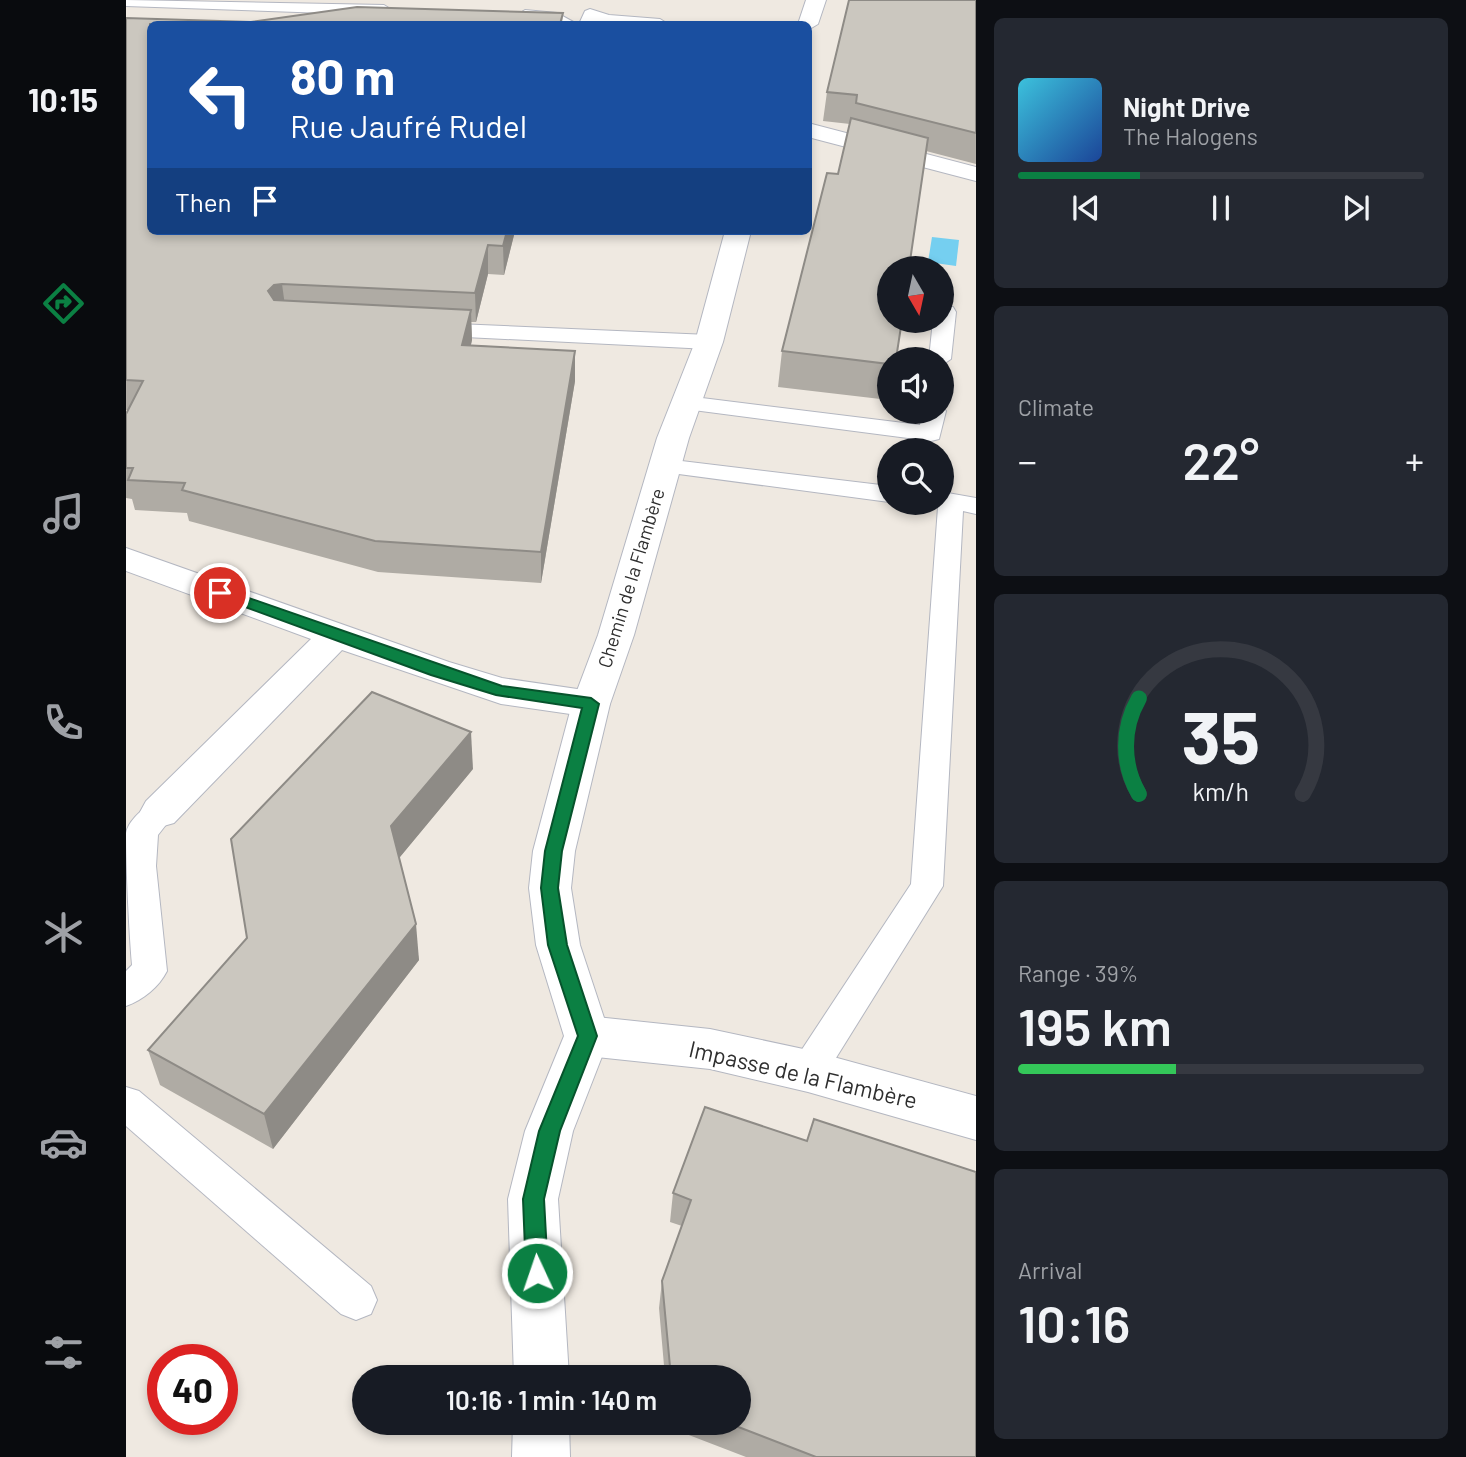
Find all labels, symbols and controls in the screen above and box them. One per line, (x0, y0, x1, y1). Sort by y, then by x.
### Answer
text: 80 m (290, 46, 395, 105)
icon: left (175, 49, 266, 140)
text: 10:15 (28, 80, 98, 118)
text: Night Drive (1123, 91, 1250, 122)
text: Rue Jaufré Rudel (290, 106, 527, 144)
text: The Halogens (1123, 122, 1258, 150)
icon: arrive (246, 182, 284, 220)
text: Then (175, 186, 232, 217)
icon: previous (1067, 189, 1105, 227)
icon: pause (1202, 189, 1240, 227)
icon: next (1337, 189, 1375, 227)
north arrow (877, 256, 954, 332)
map controls (877, 256, 954, 515)
icon: directions (39, 279, 88, 328)
button: sound (877, 347, 954, 424)
text: Climate (1018, 393, 1094, 421)
text: 22° (1183, 428, 1259, 490)
text: − (1018, 437, 1037, 483)
text: + (1405, 437, 1424, 483)
button: search (877, 438, 954, 515)
street label: Chemin de la Flambère (592, 485, 669, 670)
icon: music (39, 489, 88, 538)
pin (190, 563, 250, 623)
icon: arrive (201, 574, 239, 612)
text: 35 (1182, 692, 1260, 780)
icon: phone (39, 698, 88, 747)
text: km/h (1193, 776, 1249, 806)
icon: climate (39, 908, 88, 957)
text: Range · 39% (1018, 959, 1138, 987)
text: 195 km (1018, 994, 1172, 1056)
street label: Impasse de la Flambère (686, 1034, 920, 1114)
icon: car (39, 1118, 88, 1167)
position arrow (500, 1236, 574, 1310)
text: Arrival (1018, 1256, 1082, 1284)
text: 10:16 (1018, 1291, 1130, 1353)
icon: filters (39, 1328, 88, 1377)
speed limit sign: 40 (147, 1344, 238, 1435)
text: 10:16 · 1 min · 140 m (446, 1384, 657, 1415)

